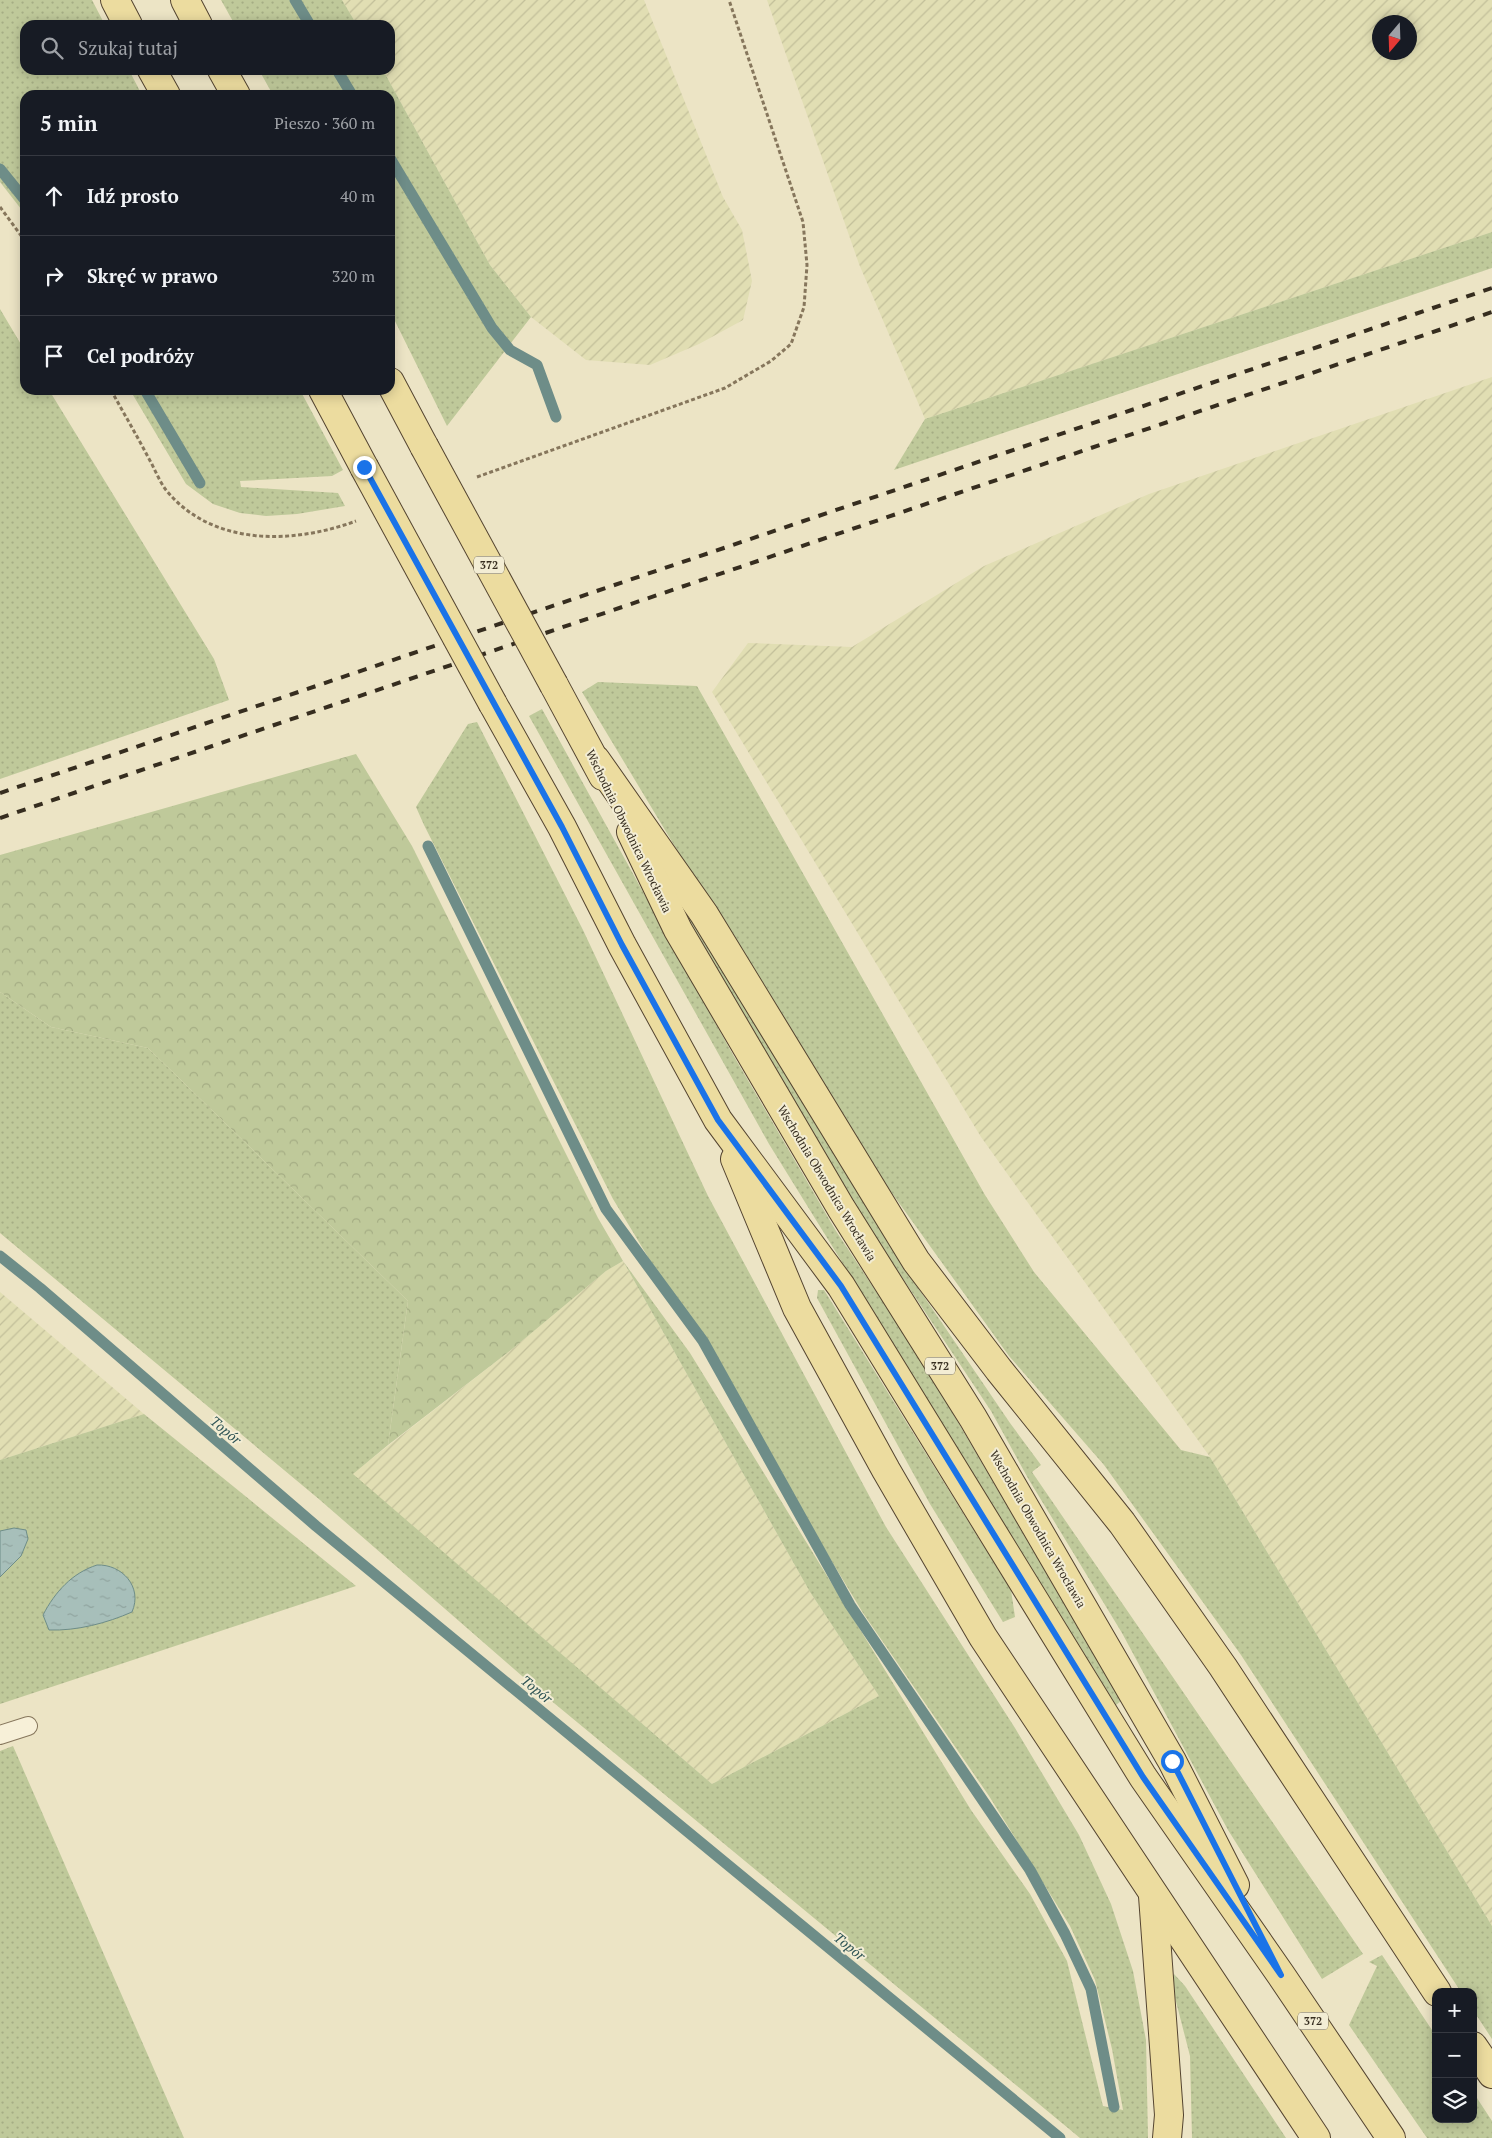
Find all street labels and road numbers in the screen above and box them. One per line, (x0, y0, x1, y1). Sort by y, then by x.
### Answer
road number: 372 (474, 556, 504, 574)
street label: Wschodnia Obwodnica Wrocławia (583, 747, 675, 915)
street label: Wschodnia Obwodnica Wrocławia (774, 1102, 880, 1264)
road number: 372 (925, 1358, 955, 1374)
street label: Wschodnia Obwodnica Wrocławia (987, 1448, 1089, 1610)
road number: 372 (1298, 2012, 1328, 2030)

